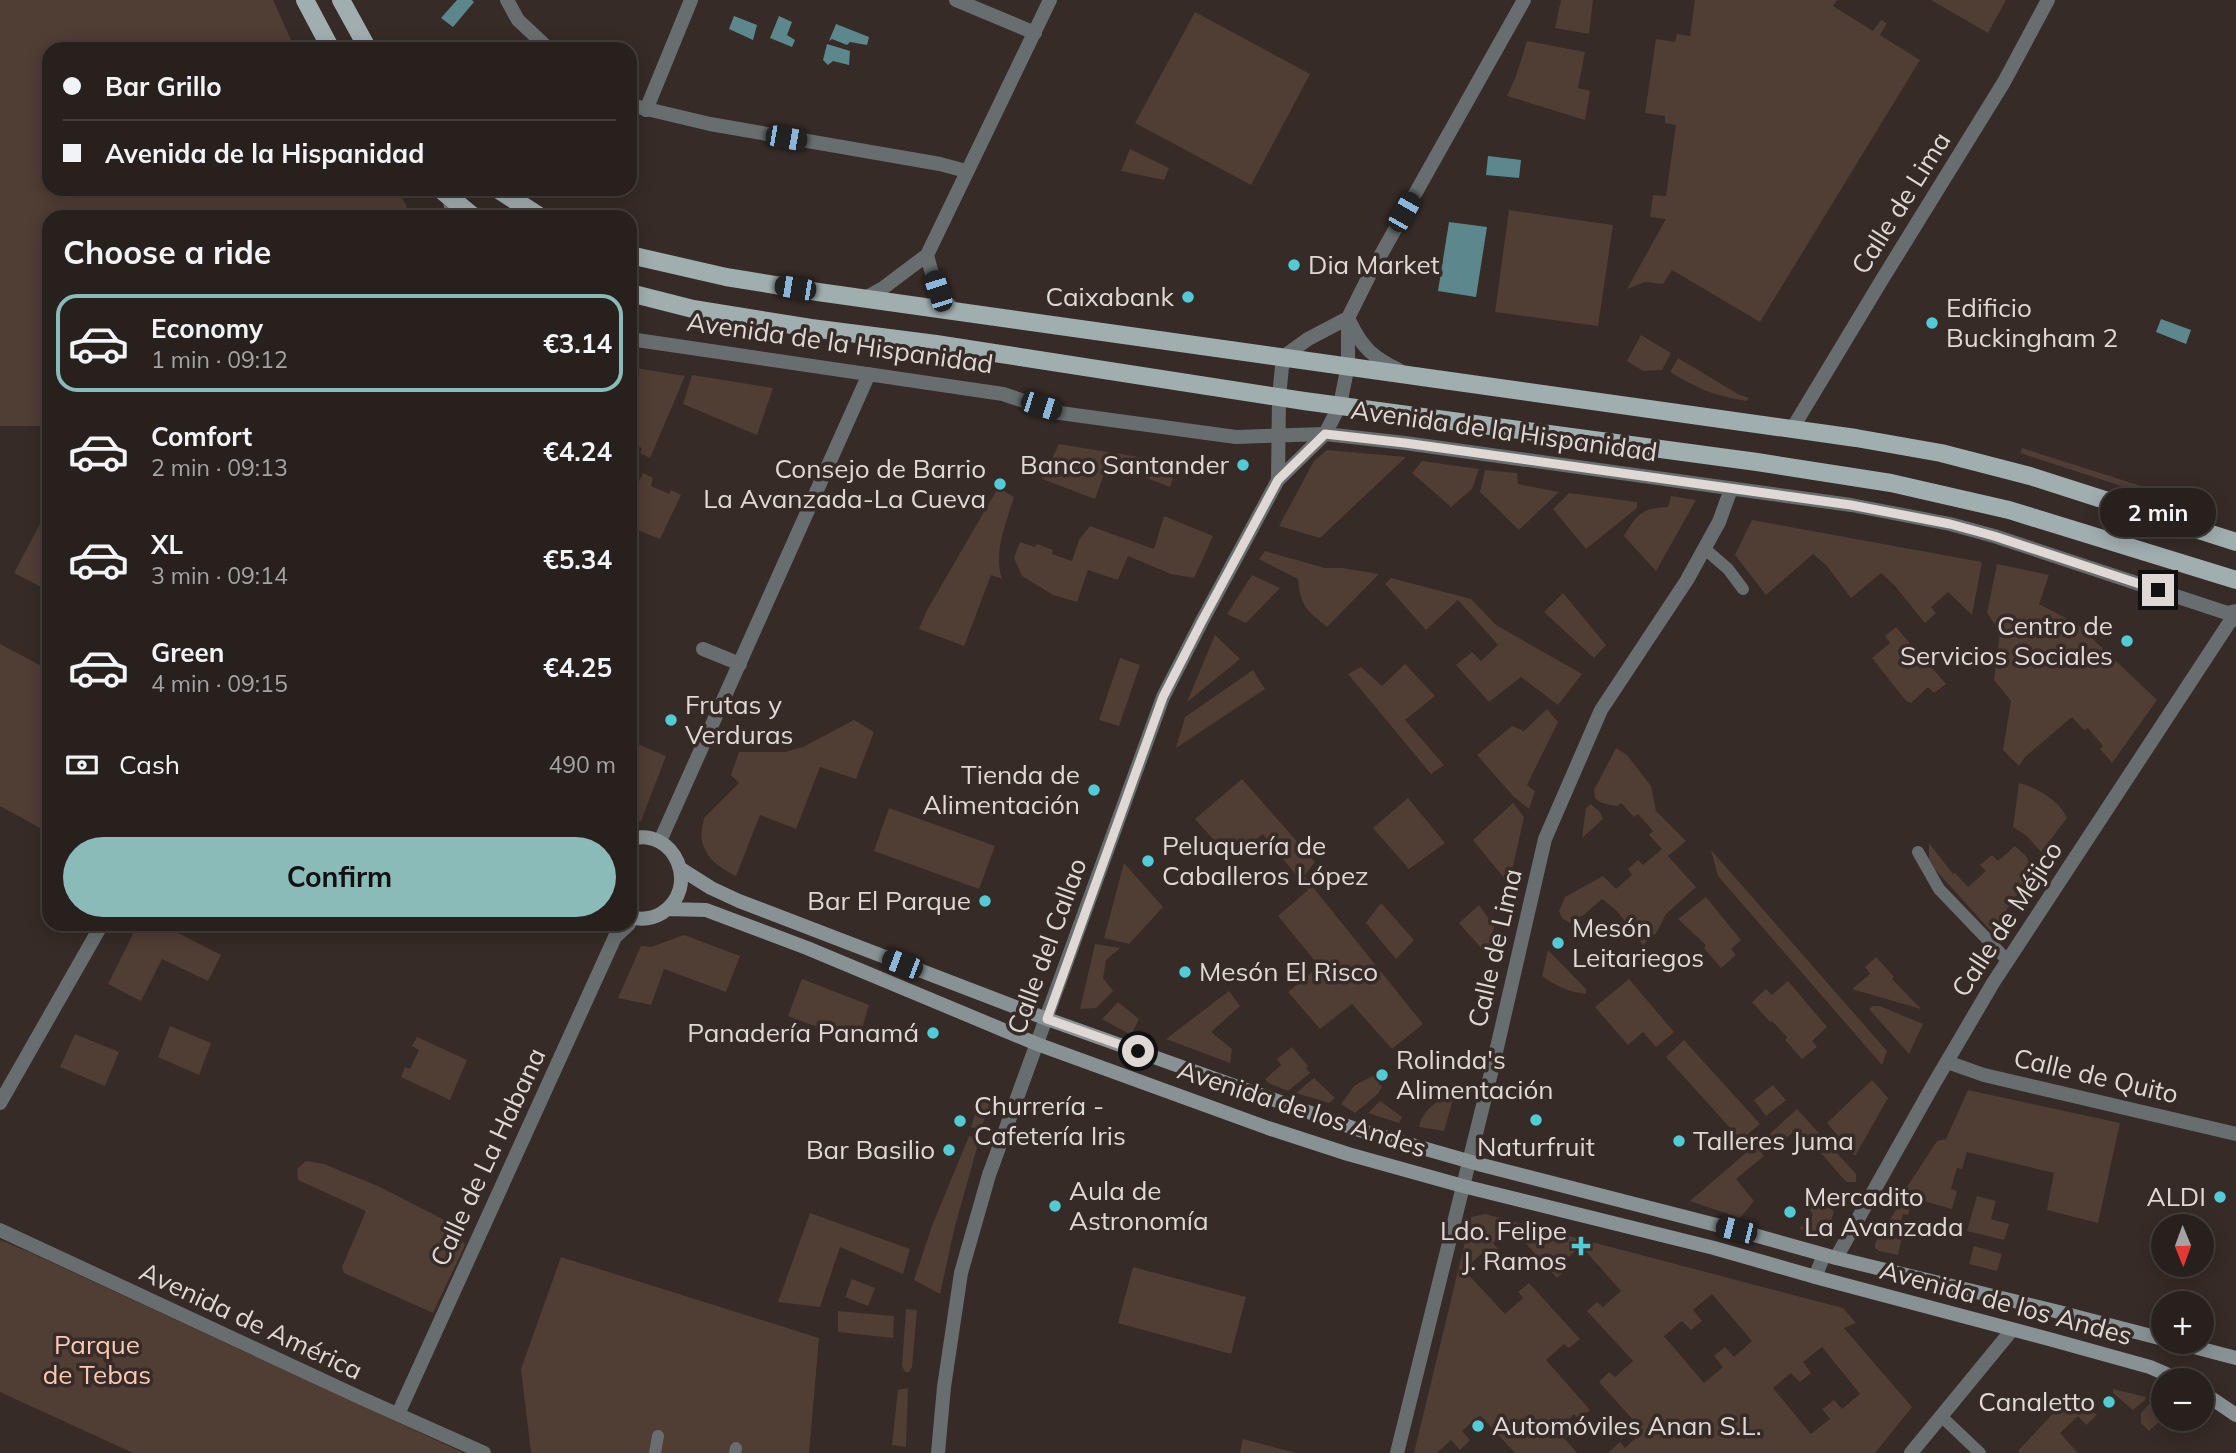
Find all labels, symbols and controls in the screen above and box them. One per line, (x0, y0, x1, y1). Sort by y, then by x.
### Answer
text: Bar Grillo (105, 70, 222, 103)
car (764, 124, 809, 152)
street label: Calle de Lima (1844, 125, 1957, 280)
text: Avenida de la Hispanidad (105, 137, 424, 170)
car (1385, 189, 1424, 235)
text: Choose a ride (63, 232, 271, 272)
place label: Dia Market (1308, 248, 1440, 281)
marker: Dia Market (1286, 257, 1302, 273)
car (922, 268, 955, 314)
car (773, 274, 818, 302)
place label: Caixabank (1046, 280, 1175, 313)
marker: Caixabank (1180, 289, 1196, 305)
place label: Edificio Buckingham 2 (1946, 291, 2118, 354)
street label: Avenida de la Hispanidad (685, 305, 995, 380)
icon: car (67, 312, 130, 375)
text: Economy (151, 312, 263, 345)
marker: Edificio Buckingham 2 (1924, 315, 1940, 331)
text: €3.14 (543, 327, 612, 360)
text: 1 min · 09:12 (151, 345, 288, 374)
car (1018, 390, 1065, 422)
street label: Avenida de la Hispanidad (1349, 393, 1659, 468)
icon: car (67, 420, 130, 483)
text: Comfort (151, 420, 252, 453)
text: €4.24 (543, 435, 612, 468)
place label: Banco Santander (1020, 448, 1230, 481)
place label: Consejo de Barrio La Avanzada-La Cueva (703, 452, 986, 515)
text: 2 min · 09:13 (151, 453, 288, 482)
marker: Banco Santander (1235, 457, 1251, 473)
marker: Consejo de Barrio La Avanzada-La Cueva (992, 476, 1008, 492)
callout: 2 min (2100, 489, 2216, 538)
text: 2 min (2128, 498, 2188, 527)
icon: car (67, 528, 130, 591)
text: XL (151, 528, 183, 561)
text: €5.34 (543, 543, 612, 576)
text: 3 min · 09:14 (151, 561, 288, 590)
route end (2142, 574, 2174, 606)
place label: Centro de Servicios Sociales (1900, 609, 2113, 672)
marker: Centro de Servicios Sociales (2119, 633, 2135, 649)
icon: car (67, 636, 130, 699)
text: Green (151, 636, 224, 669)
text: €4.25 (543, 651, 612, 684)
text: 4 min · 09:15 (151, 669, 288, 698)
place label: Frutas y Verduras (685, 688, 793, 751)
marker: Frutas y Verduras (663, 712, 679, 728)
icon: cash (63, 746, 101, 784)
text: Cash (119, 748, 180, 781)
text: 490 m (548, 750, 616, 779)
place label: Tienda de Alimentación (922, 758, 1080, 821)
marker: Tienda de Alimentación (1086, 782, 1102, 798)
place label: Peluquería de Caballeros López (1162, 829, 1369, 892)
street label: Calle de Méjico (1944, 835, 2069, 1003)
button: Confirm (63, 837, 616, 917)
street label: Calle del Callao (999, 853, 1094, 1038)
marker: Peluquería de Caballeros López (1140, 853, 1156, 869)
street label: Calle de Lima (1460, 865, 1529, 1030)
place label: Bar El Parque (807, 884, 971, 917)
marker: Bar El Parque (977, 893, 993, 909)
place label: Mesón Leitariegos (1572, 911, 1704, 974)
marker: Mesón Leitariegos (1550, 935, 1566, 951)
car (879, 947, 926, 981)
place label: Mesón El Risco (1199, 955, 1378, 988)
marker: Mesón El Risco (1177, 964, 1193, 980)
place label: Panadería Panamá (687, 1016, 919, 1049)
marker: Panadería Panamá (925, 1025, 941, 1041)
route start (1122, 1035, 1154, 1067)
street label: Calle de Quito (2011, 1041, 2182, 1110)
street label: Calle de La Habana (423, 1042, 553, 1271)
place label: Rolinda's Alimentación (1396, 1043, 1554, 1106)
street label: Avenida de los Andes (1174, 1053, 1431, 1164)
marker: Rolinda's Alimentación (1374, 1067, 1390, 1083)
place label: Churrería - Cafetería Iris (974, 1089, 1126, 1152)
marker: Naturfruit (1528, 1112, 1544, 1128)
marker: Churrería - Cafetería Iris (952, 1113, 968, 1129)
place label: Talleres Juma (1693, 1124, 1854, 1157)
place label: Naturfruit (1477, 1130, 1595, 1163)
place label: Bar Basilio (806, 1133, 935, 1166)
marker: Talleres Juma (1671, 1133, 1687, 1149)
marker: Bar Basilio (941, 1142, 957, 1158)
place label: Aula de Astronomía (1069, 1174, 1209, 1237)
place label: Mercadito La Avanzada (1804, 1180, 1964, 1243)
place label: ALDI (2147, 1180, 2206, 1213)
marker: ALDI (2212, 1189, 2228, 1205)
marker: Aula de Astronomía (1047, 1198, 1063, 1214)
marker: Mercadito La Avanzada (1782, 1204, 1798, 1220)
place label: Ldo. Felipe J. Ramos (1440, 1214, 1567, 1277)
north arrow (2151, 1214, 2214, 1278)
map controls (2151, 1214, 2214, 1431)
car (1714, 1215, 1759, 1245)
marker: Ldo. Felipe J. Ramos (1573, 1238, 1589, 1254)
street label: Avenida de los Andes (1876, 1253, 2136, 1352)
street label: Avenida de América (134, 1254, 368, 1387)
button: + (2151, 1291, 2214, 1354)
park label: Parque de Tebas (43, 1328, 151, 1391)
button: − (2151, 1368, 2214, 1431)
place label: Canaletto (1978, 1385, 2095, 1418)
marker: Canaletto (2101, 1394, 2117, 1410)
place label: Automóviles Anan S.L. (1492, 1409, 1762, 1442)
marker: Automóviles Anan S.L. (1470, 1418, 1486, 1434)

